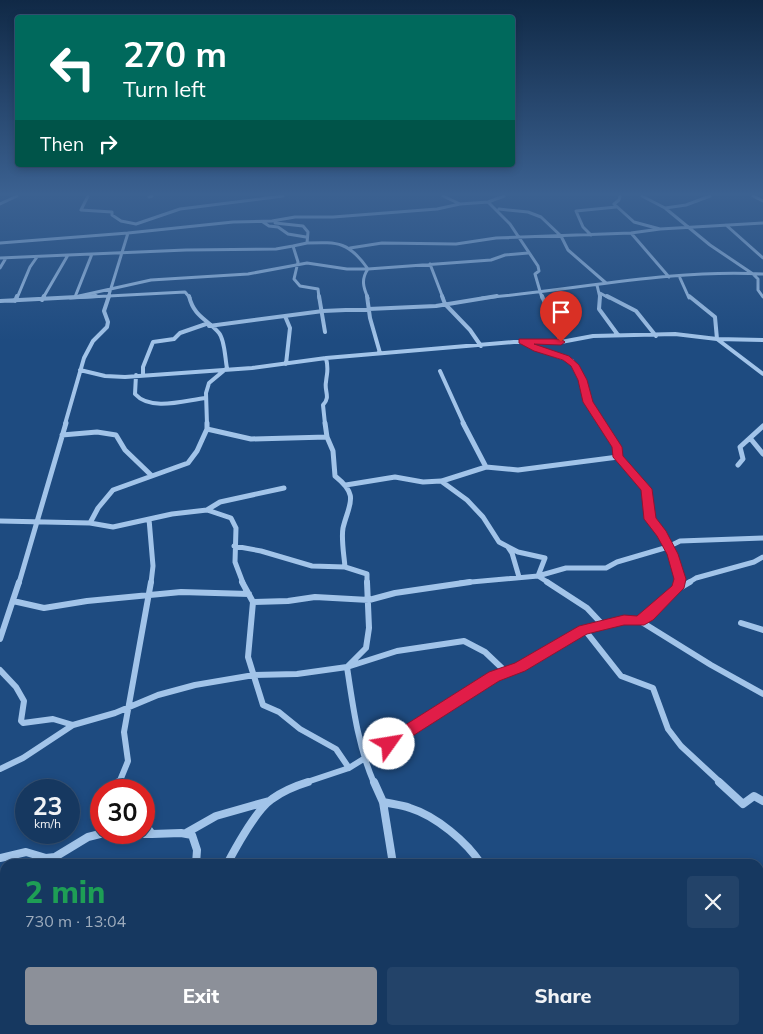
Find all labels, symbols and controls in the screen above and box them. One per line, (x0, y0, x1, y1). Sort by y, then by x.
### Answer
text: 270 m (123, 32, 227, 76)
icon: left (40, 35, 105, 100)
text: Turn left (123, 75, 206, 103)
icon: right (94, 130, 122, 158)
text: Then (40, 132, 84, 156)
pin (540, 291, 582, 342)
icon: arrive (547, 298, 575, 326)
position arrow (362, 717, 414, 769)
speed limit sign: 30 (90, 779, 155, 844)
text: 23 (32, 790, 63, 821)
text: km/h (34, 816, 61, 831)
text: 2 min (25, 873, 105, 911)
button: close (687, 876, 739, 928)
text: 730 m · 13:04 (25, 911, 126, 931)
button: Exit (25, 967, 377, 1025)
button: Share (387, 967, 739, 1025)

